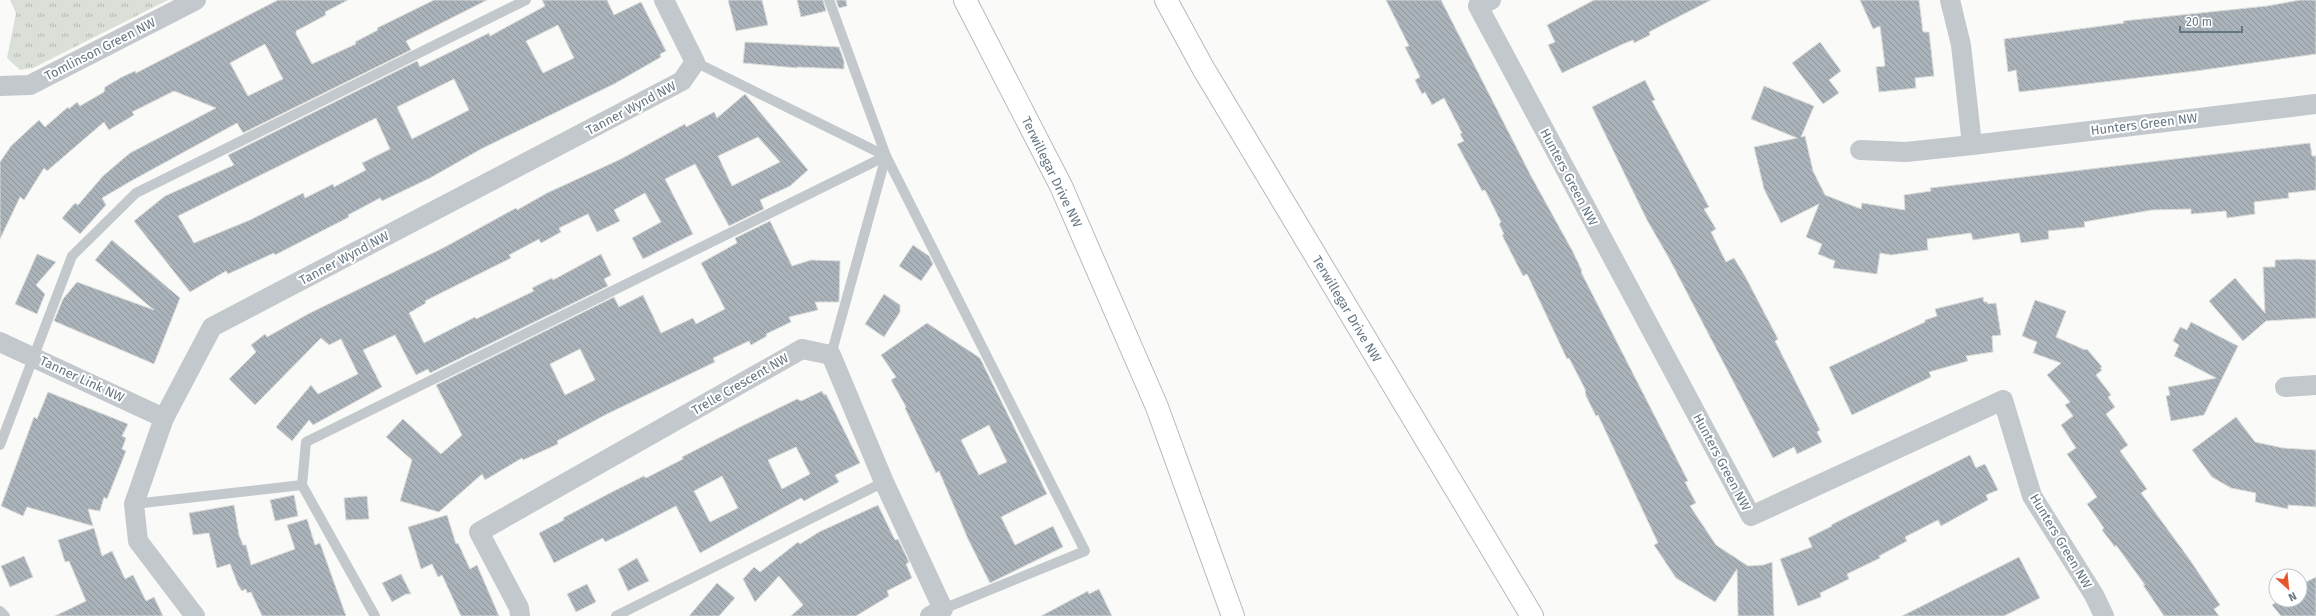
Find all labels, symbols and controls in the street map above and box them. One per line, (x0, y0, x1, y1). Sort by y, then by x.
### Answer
scale bar (2180, 8, 2242, 34)
street label: Tomlinson Green NW (42, 14, 158, 83)
text: 20 m (2186, 15, 2212, 29)
street label: Tanner Wynd NW (584, 78, 679, 138)
street label: Hunters Green NW (2090, 110, 2199, 138)
street label: Terwillegar Drive NW (1019, 114, 1085, 230)
street label: Hunters Green NW (1537, 126, 1601, 228)
street label: Tanner Wynd NW (297, 228, 392, 288)
street label: Terwillegar Drive NW (1309, 253, 1385, 365)
street label: Trelle Crescent NW (689, 350, 791, 418)
street label: Tanner Link NW (37, 353, 127, 405)
street label: Hunters Green NW (1690, 411, 1754, 513)
street label: Hunters Green NW (2027, 491, 2095, 591)
north arrow (2268, 568, 2308, 608)
text: N (2286, 589, 2299, 604)

